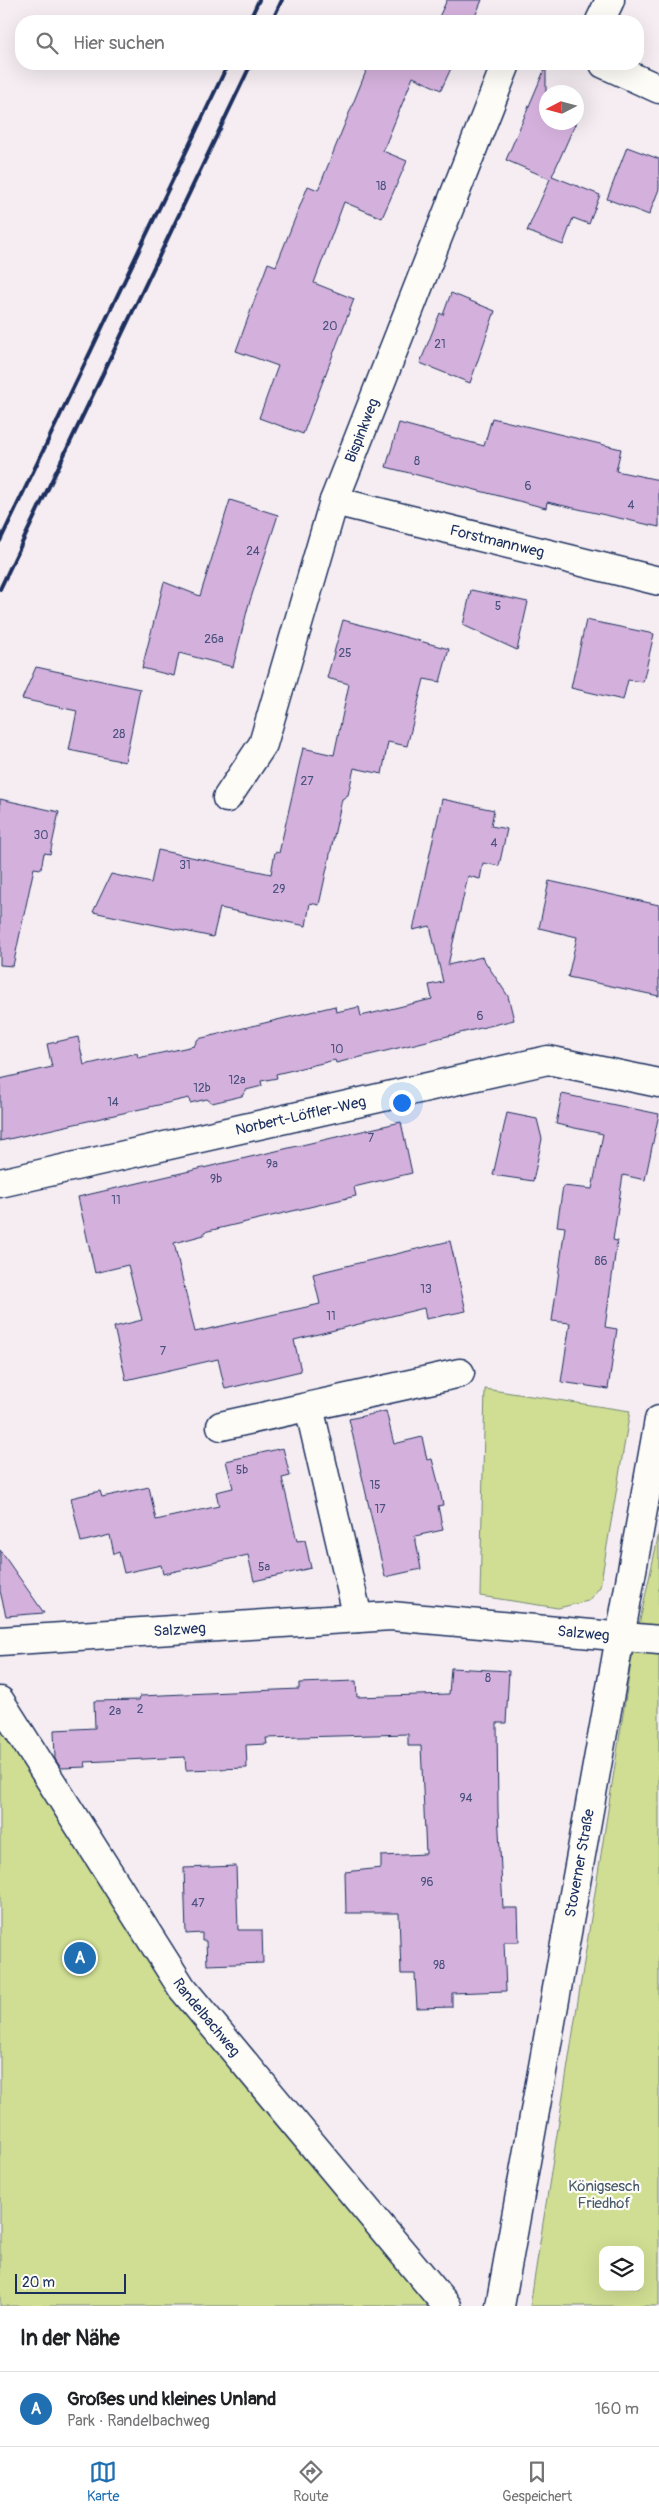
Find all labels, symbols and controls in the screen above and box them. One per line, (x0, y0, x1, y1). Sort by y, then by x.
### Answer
search box (15, 15, 644, 70)
icon: search (33, 29, 61, 57)
text: Hier suchen (73, 31, 165, 55)
north arrow (539, 85, 584, 130)
house number: 18 (376, 179, 386, 194)
house number: 20 (323, 319, 337, 334)
house number: 21 (434, 337, 446, 352)
street label: Bispinkweg (341, 396, 383, 465)
house number: 8 (414, 454, 420, 469)
house number: 6 (525, 479, 532, 494)
house number: 4 (628, 498, 635, 513)
street label: Forstmannweg (448, 520, 546, 562)
house number: 24 (246, 544, 260, 559)
house number: 5 (495, 599, 501, 614)
house number: 26a (204, 632, 224, 647)
house number: 25 (338, 646, 352, 661)
house number: 28 (113, 727, 125, 742)
house number: 27 (300, 774, 314, 789)
house number: 30 (34, 828, 48, 843)
house number: 4 (491, 836, 498, 851)
house number: 31 (179, 858, 191, 873)
house number: 29 (273, 882, 285, 897)
house number: 6 (477, 1009, 484, 1024)
house number: 10 (331, 1042, 343, 1057)
house number: 12a (229, 1073, 246, 1088)
house number: 12b (193, 1081, 211, 1096)
your location (389, 1090, 415, 1116)
street label: Norbert-Löffler-Weg (233, 1092, 368, 1139)
house number: 14 (107, 1095, 119, 1110)
house number: 7 (368, 1131, 375, 1146)
house number: 9a (266, 1157, 278, 1172)
house number: 9b (210, 1172, 222, 1187)
house number: 11 (111, 1193, 121, 1208)
house number: 86 (594, 1254, 608, 1269)
house number: 13 (420, 1282, 432, 1297)
house number: 11 (326, 1309, 336, 1324)
house number: 7 (160, 1344, 167, 1359)
house number: 5b (236, 1463, 248, 1478)
house number: 15 (369, 1478, 381, 1493)
house number: 17 (374, 1502, 386, 1517)
house number: 5a (258, 1560, 270, 1575)
street label: Salzweg (153, 1618, 206, 1641)
street label: Salzweg (557, 1621, 610, 1645)
house number: 8 (485, 1671, 491, 1686)
house number: 2 (137, 1702, 144, 1717)
house number: 2a (109, 1704, 122, 1719)
house number: 94 (459, 1791, 473, 1806)
street label: Stoverner Straße (560, 1807, 599, 1919)
house number: 96 (420, 1875, 434, 1890)
house number: 47 (191, 1896, 205, 1911)
pin: A (64, 1939, 96, 1977)
house number: 98 (433, 1958, 445, 1973)
street label: Randelbachweg (169, 1974, 245, 2060)
park label: Königsesch Friedhof (568, 2177, 640, 2213)
map controls (599, 2246, 644, 2291)
button: layers (599, 2246, 644, 2291)
scale bar (15, 2271, 126, 2294)
text: 20 m (22, 2274, 55, 2291)
text: In der Nähe (20, 2325, 120, 2352)
text: Großes und kleines Unland (67, 2387, 276, 2411)
text: A (31, 2399, 41, 2419)
text: 160 m (595, 2399, 639, 2419)
text: Park · Randelbachweg (67, 2411, 210, 2431)
tab: Karte (87, 2458, 119, 2505)
tab: Route (293, 2458, 329, 2505)
tab: Gespeichert (502, 2458, 572, 2505)

